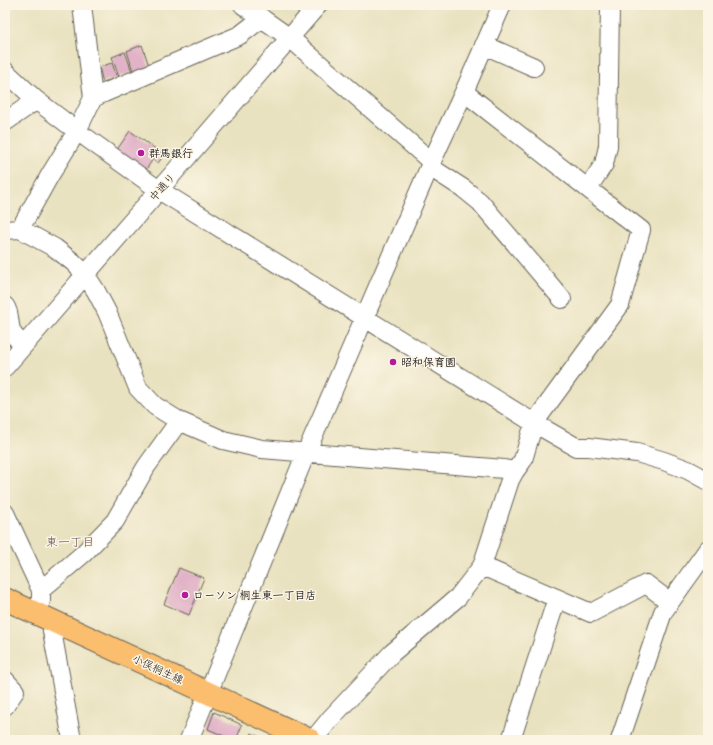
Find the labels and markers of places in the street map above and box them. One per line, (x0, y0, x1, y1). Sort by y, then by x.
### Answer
place label: 群馬銀行 (149, 146, 193, 160)
marker: 群馬銀行 (136, 148, 146, 158)
place label: 昭和保育園 (401, 355, 456, 369)
marker: 昭和保育園 (388, 357, 398, 367)
place label: ローソン 桐生東一丁目店 (193, 588, 317, 602)
marker: ローソン 桐生東一丁目店 (180, 590, 190, 600)

